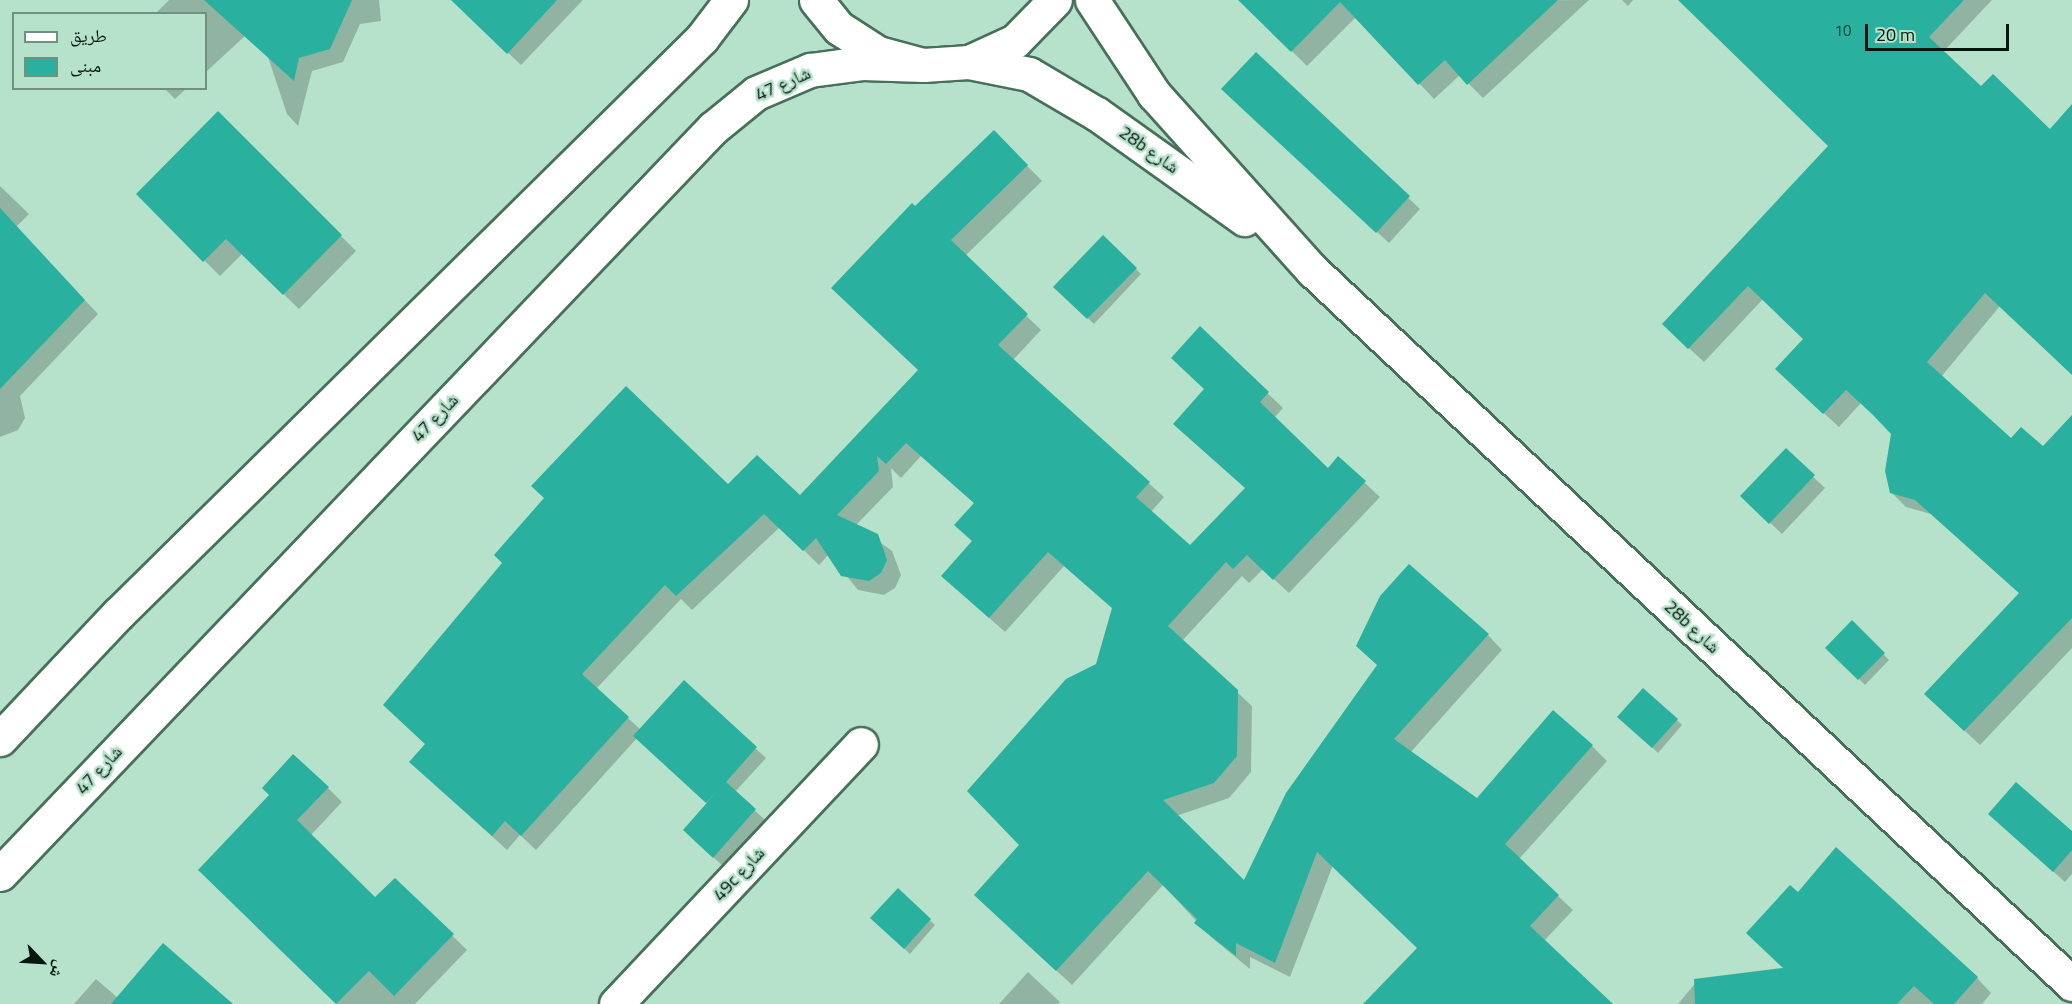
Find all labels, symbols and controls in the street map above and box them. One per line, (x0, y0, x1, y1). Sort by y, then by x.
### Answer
legend (12, 12, 207, 90)
scale bar (1868, 12, 2012, 50)
text: 20 m (1876, 21, 1915, 48)
text: طريق (70, 22, 107, 49)
house number: 10 (1835, 22, 1851, 40)
text: مبنى (70, 52, 101, 79)
street label: شارع 47 (752, 62, 814, 106)
street label: 28b شارع (1115, 122, 1183, 178)
street label: شارع 47 (407, 390, 463, 446)
street label: 28b شارع (1660, 596, 1724, 658)
street label: شارع 47 (71, 741, 127, 799)
street label: 49c شارع (709, 842, 769, 906)
north arrow (12, 932, 72, 992)
text: ش (44, 957, 73, 982)

